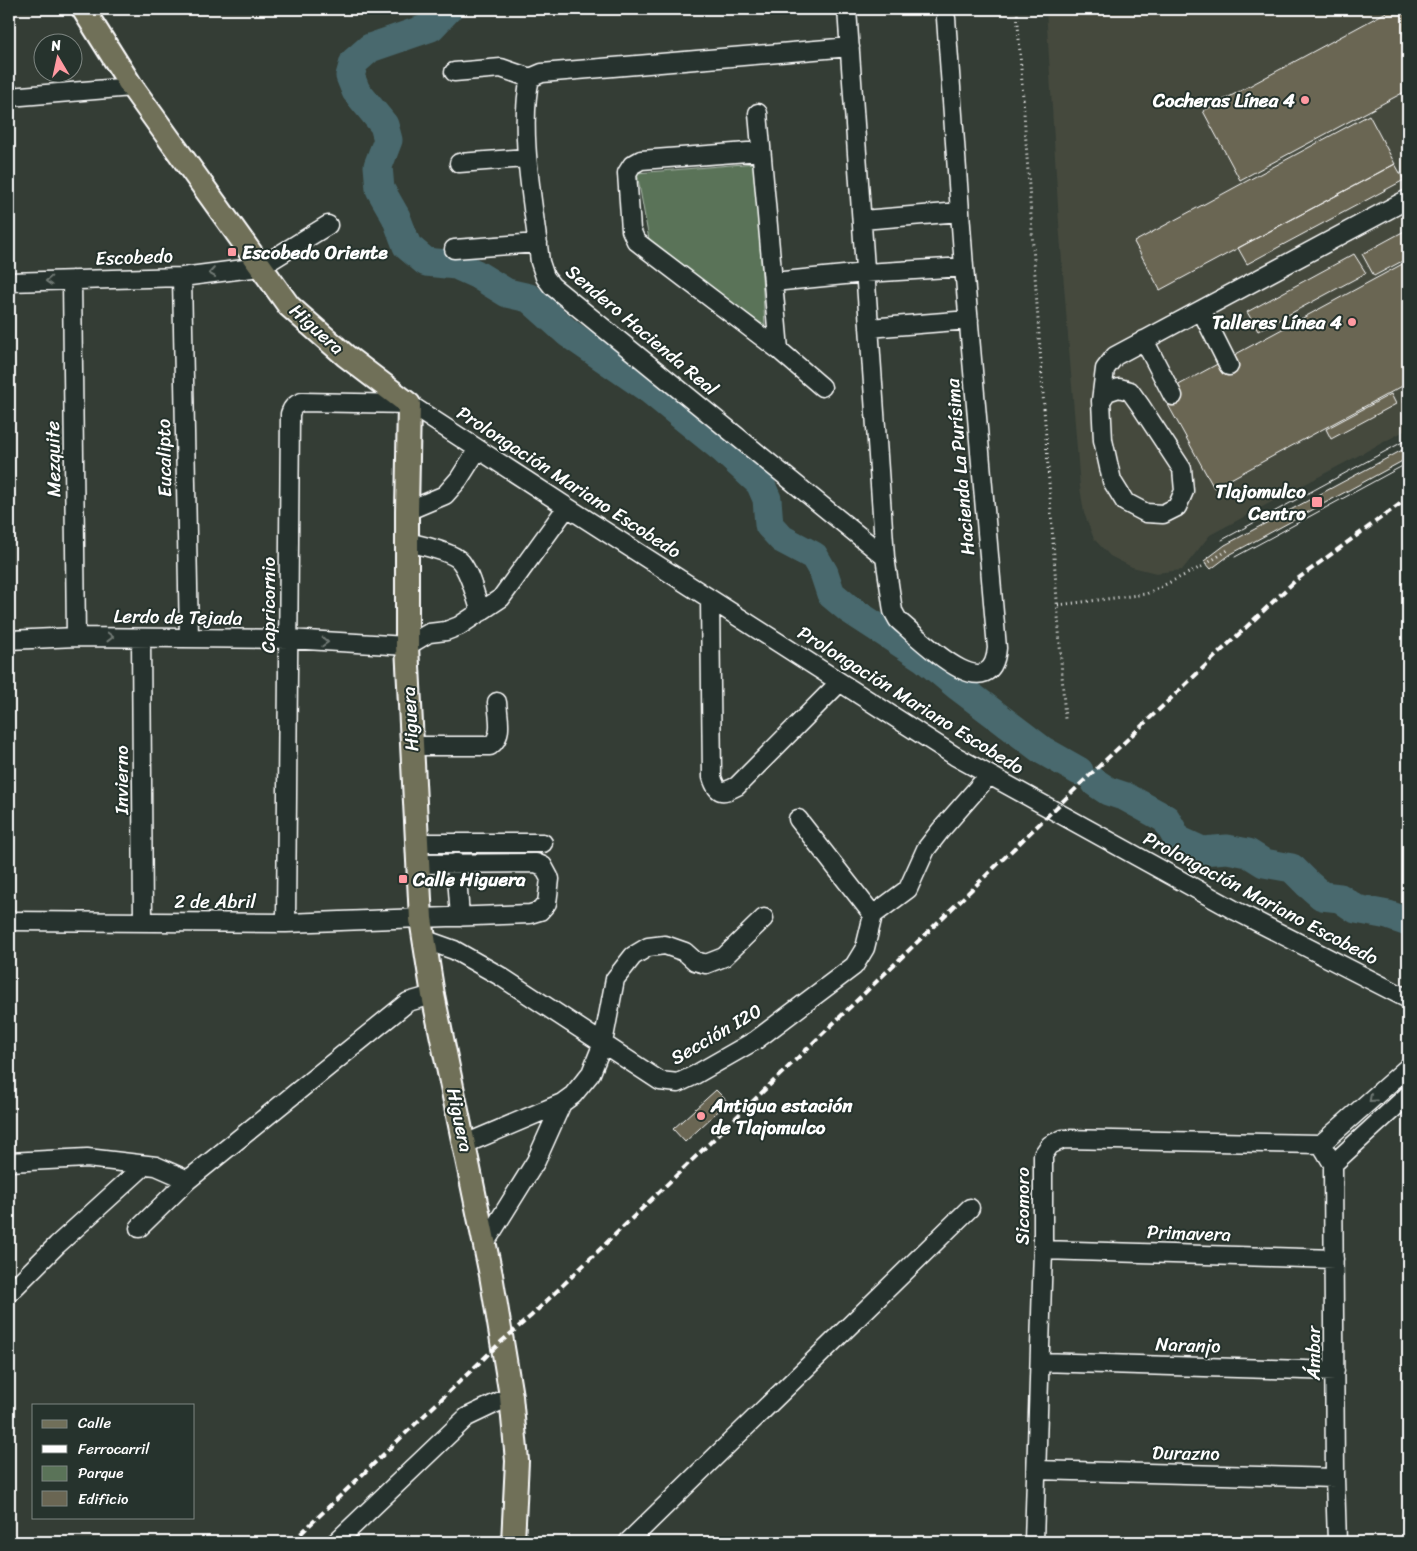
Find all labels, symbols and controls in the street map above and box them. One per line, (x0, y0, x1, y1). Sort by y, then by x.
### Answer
north arrow (32, 32, 82, 82)
text: N (48, 33, 63, 59)
place label: Cocheras Línea 4 (1152, 84, 1295, 117)
marker: Cocheras Línea 4 (1299, 94, 1311, 106)
place label: Escobedo Oriente (242, 236, 388, 269)
street label: Escobedo (95, 239, 173, 275)
marker: Escobedo Oriente (226, 246, 238, 258)
street label: Sendero Hacienda Real (558, 256, 726, 405)
one-way arrow (207, 267, 215, 278)
one-way arrow (45, 276, 53, 286)
street label: Higuera (282, 295, 353, 363)
place label: Talleres Línea 4 (1212, 306, 1342, 339)
marker: Talleres Línea 4 (1346, 316, 1358, 328)
street label: Hacienda La Purísima (936, 377, 984, 557)
street label: Prolongación Mariano Escobedo (450, 397, 688, 567)
street label: Eucalipto (147, 418, 181, 497)
street label: Mezquite (36, 420, 70, 497)
place label: Tlajomulco Centro (1215, 475, 1306, 530)
marker: Tlajomulco Centro (1310, 495, 1324, 509)
street label: Capricornio (252, 557, 285, 653)
street label: Lerdo de Tejada (113, 599, 243, 635)
street label: Prolongación Mariano Escobedo (791, 616, 1031, 784)
one-way arrow (106, 632, 114, 642)
one-way arrow (321, 636, 329, 647)
street label: Higuera (392, 685, 428, 752)
street label: Invierno (105, 745, 138, 816)
street label: Prolongación Mariano Escobedo (1137, 822, 1385, 974)
place label: Calle Higuera (412, 863, 526, 896)
marker: Calle Higuera (397, 873, 409, 885)
street label: 2 de Abril (174, 885, 256, 918)
street label: Sección I20 (664, 994, 768, 1074)
street label: Higuera (437, 1085, 483, 1156)
place label: Antigua estación de Tlajomulco (710, 1089, 853, 1144)
one-way arrow (1368, 1093, 1377, 1102)
marker: Antigua estación de Tlajomulco (695, 1110, 707, 1122)
street label: Sicomoro (1006, 1167, 1039, 1245)
street label: Primavera (1146, 1215, 1232, 1251)
street label: Ámbar (1297, 1325, 1330, 1381)
street label: Naranjo (1155, 1327, 1221, 1363)
legend (32, 1404, 195, 1518)
text: Calle (78, 1410, 111, 1436)
text: Ferrocarril (78, 1436, 150, 1462)
street label: Durazno (1152, 1436, 1220, 1470)
text: Parque (78, 1460, 123, 1486)
text: Edificio (78, 1486, 129, 1512)

